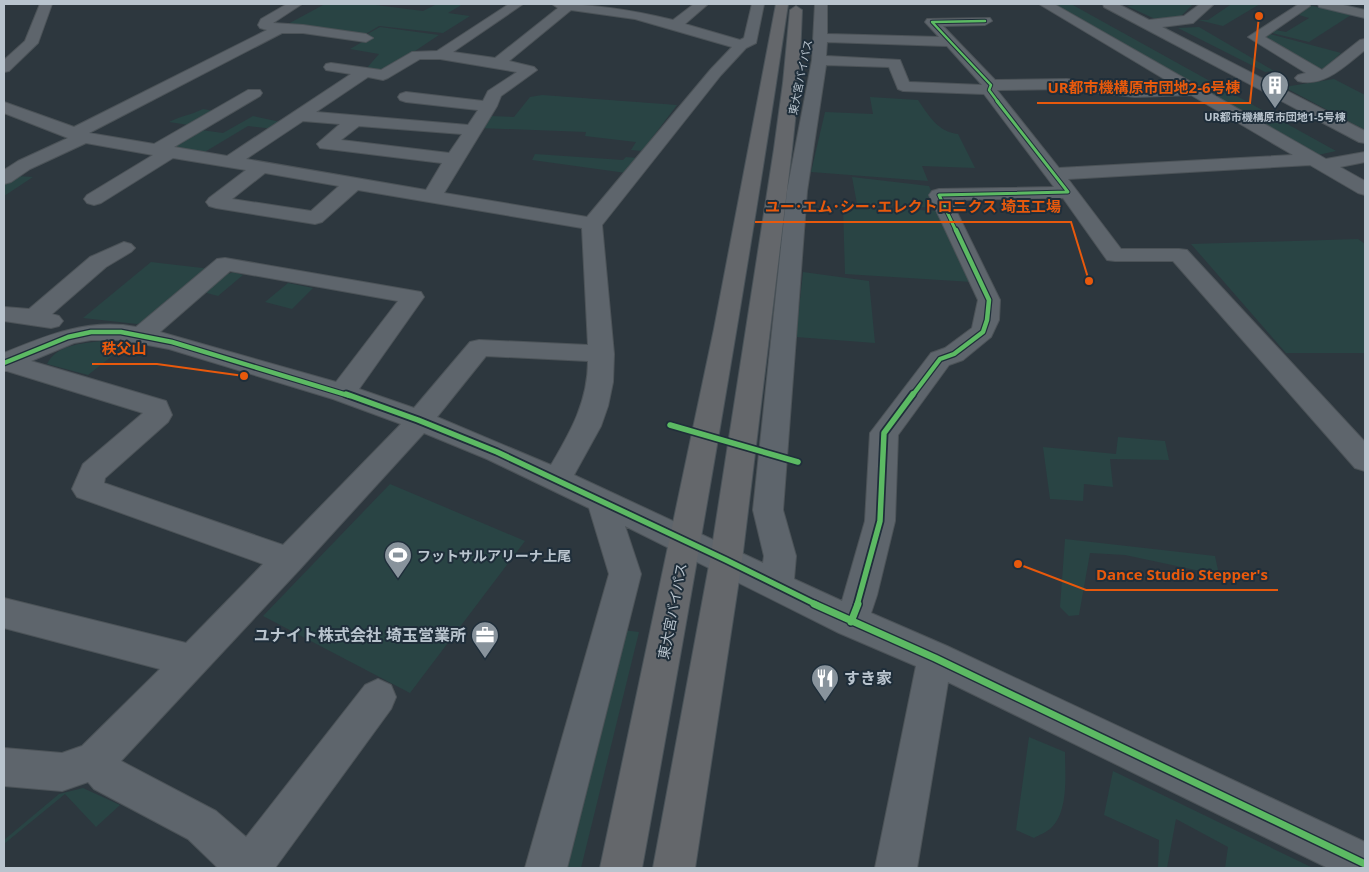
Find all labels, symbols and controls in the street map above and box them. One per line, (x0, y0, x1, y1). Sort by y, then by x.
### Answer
street label: 東大宮バイパス (785, 38, 815, 116)
building icon: UR都市機構原市団地1-5号棟 (1260, 70, 1290, 109)
callout: UR都市機構原市団地2-6号棟 (1037, 73, 1250, 103)
text: UR都市機構原市団地2-6号棟 (1047, 77, 1241, 97)
place label: UR都市機構原市団地1-5号棟 (1204, 109, 1346, 124)
callout: ユー･エム･シー･エレクトロニクス 埼玉工場 (755, 192, 1071, 222)
text: ユー･エム･シー･エレクトロニクス 埼玉工場 (765, 196, 1061, 216)
callout: 秩父山 (92, 334, 157, 364)
text: 秩父山 (101, 338, 147, 358)
sports icon: フットサルアリーナ上尾 (383, 540, 413, 579)
place label: フットサルアリーナ上尾 (417, 546, 571, 565)
callout: Dance Studio Stepper's (1086, 560, 1278, 590)
street label: 東大宮バイパス (653, 561, 691, 661)
text: Dance Studio Stepper's (1096, 564, 1268, 584)
office icon: ユナイト株式会社 埼玉営業所 (470, 620, 500, 659)
place label: ユナイト株式会社 埼玉営業所 (254, 624, 466, 646)
restaurant icon: すき家 (810, 663, 840, 702)
place label: すき家 (844, 667, 892, 689)

